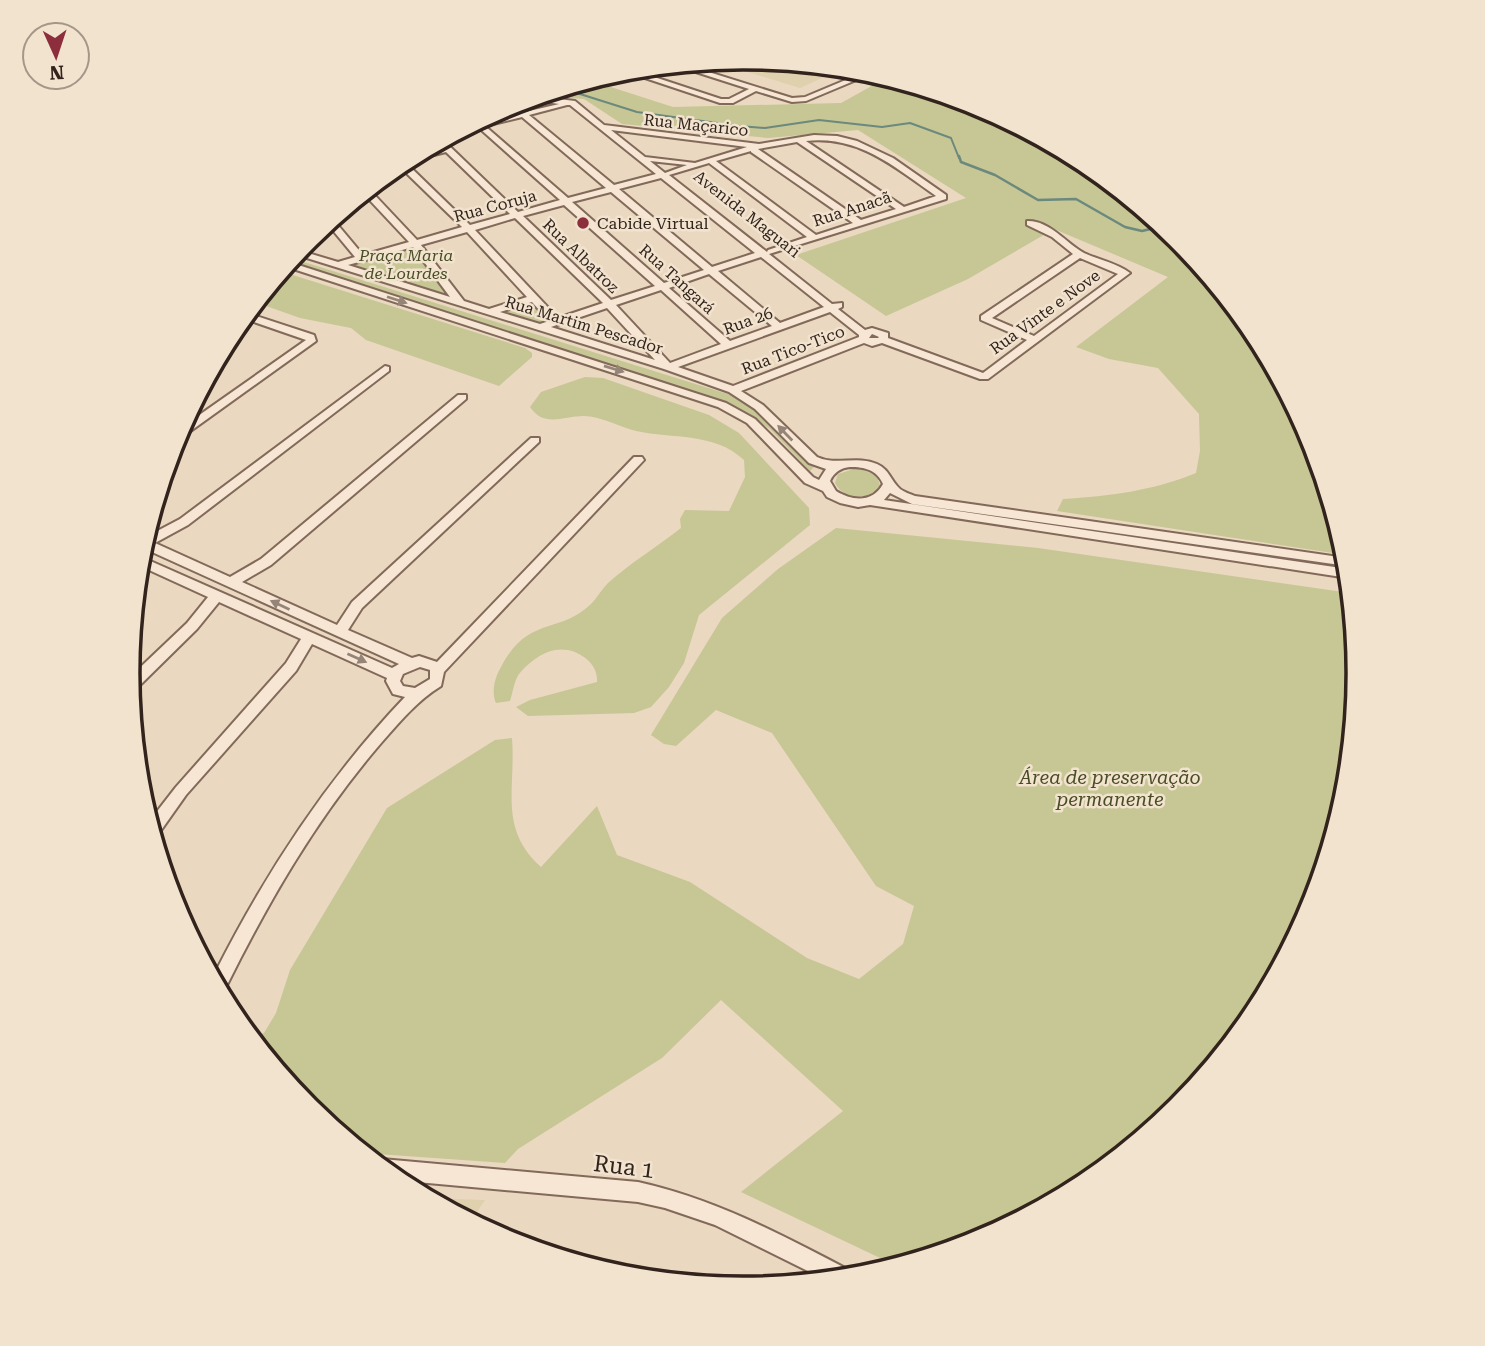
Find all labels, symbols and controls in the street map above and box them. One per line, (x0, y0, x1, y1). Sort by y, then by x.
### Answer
north arrow (21, 21, 91, 91)
text: N (49, 61, 65, 84)
street label: Rua Maçarico (643, 110, 749, 140)
street label: Avenida Maguari (690, 166, 804, 262)
street label: Rua Coruja (452, 186, 539, 226)
street label: Rua Anacã (810, 187, 894, 231)
place label: Cabide Virtual (597, 214, 708, 233)
street label: Rua Albatroz (539, 215, 623, 297)
marker: Cabide Virtual (575, 215, 591, 231)
street label: Rua Tangará (635, 240, 719, 318)
park label: Praça Maria de Lourdes (358, 246, 453, 283)
street label: Rua Vinte e Nove (986, 266, 1104, 358)
street label: Rua Martim Pescador (503, 292, 666, 358)
one-way arrow (387, 295, 408, 306)
street label: Rua 26 (721, 303, 775, 339)
street label: Rua Tico-Tico (739, 322, 847, 378)
one-way arrow (604, 364, 625, 374)
one-way arrow (778, 425, 794, 442)
one-way arrow (269, 599, 290, 610)
one-way arrow (347, 652, 367, 664)
park label: Área de preservação permanente (1018, 766, 1201, 811)
street label: Rua 1 (592, 1150, 656, 1184)

